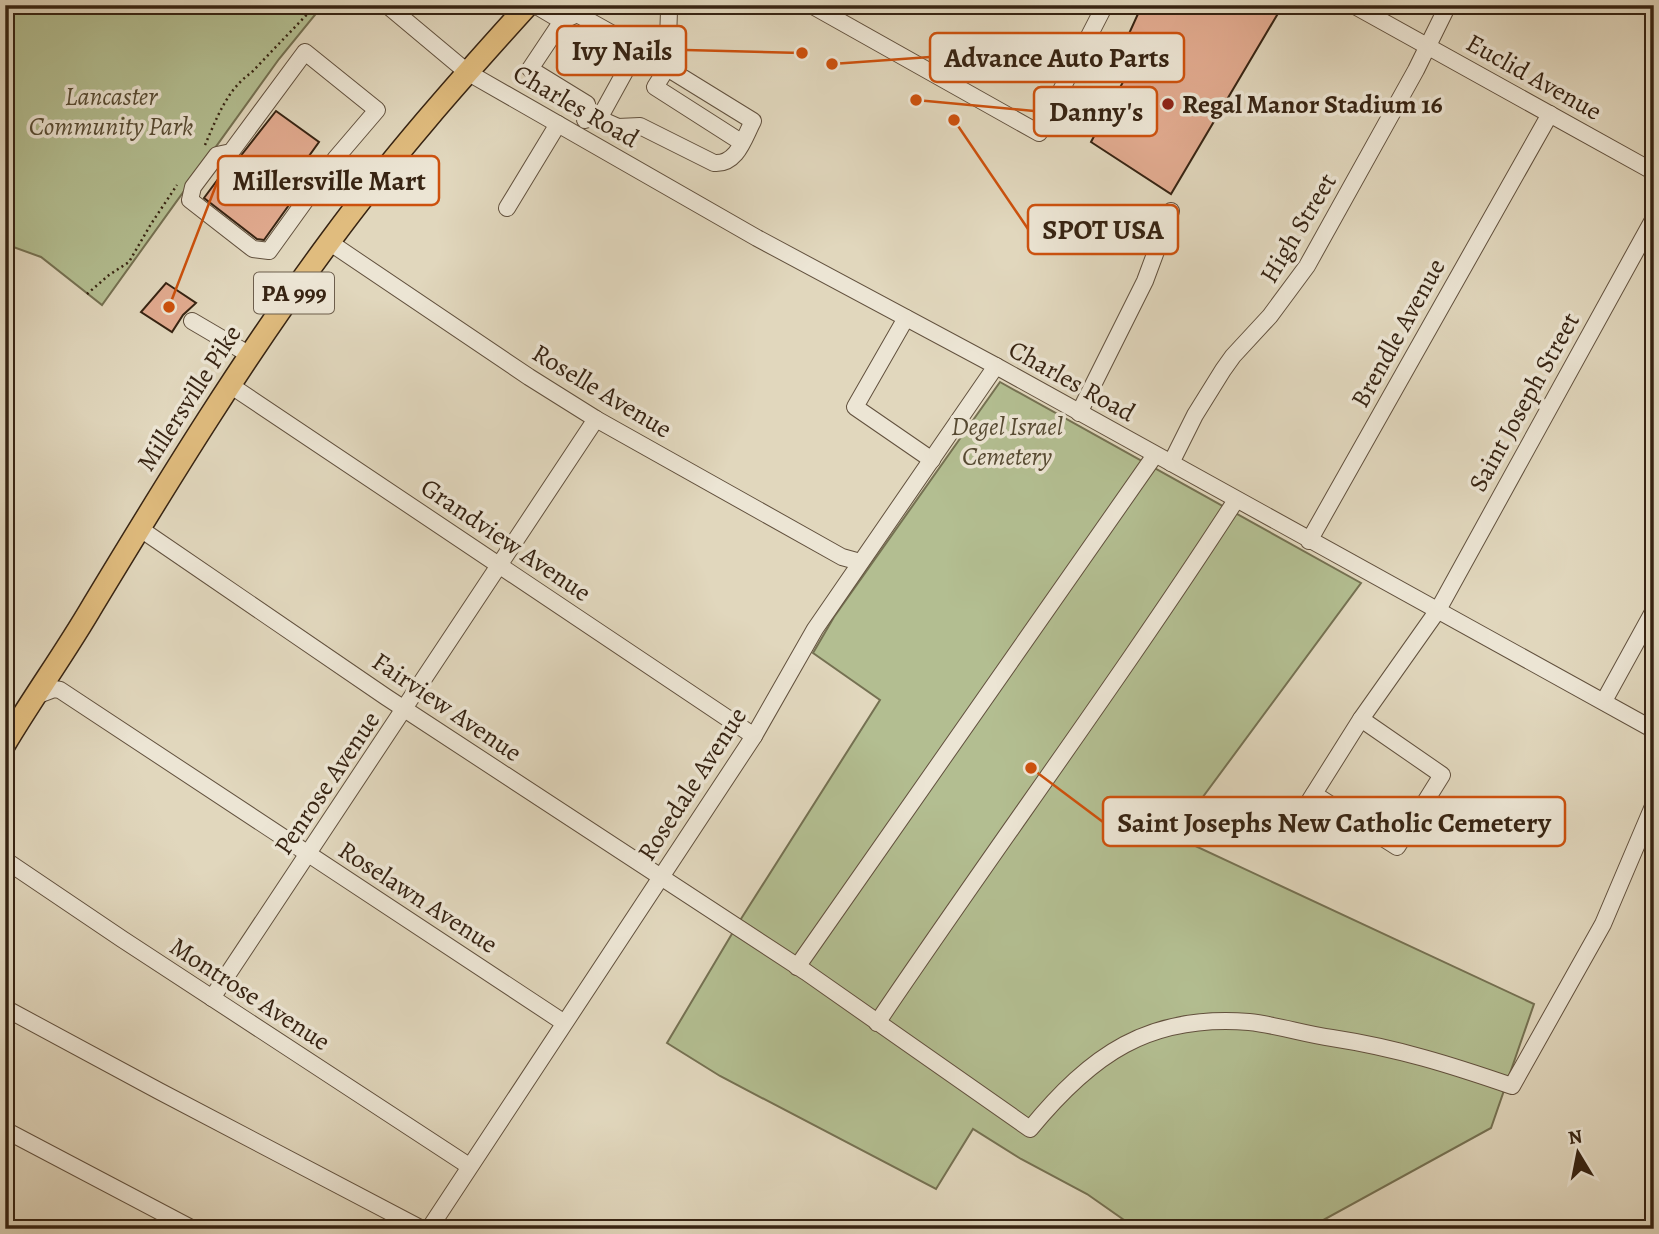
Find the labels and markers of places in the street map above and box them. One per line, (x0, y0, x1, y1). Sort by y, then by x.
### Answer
callout: Ivy Nails (557, 26, 686, 75)
callout: Advance Auto Parts (930, 33, 1184, 82)
callout: Danny's (1034, 87, 1157, 136)
place label: Regal Manor Stadium 16 (1182, 87, 1443, 122)
marker: Regal Manor Stadium 16 (1160, 96, 1176, 112)
callout: Millersville Mart (218, 156, 439, 205)
callout: SPOT USA (1028, 205, 1178, 254)
callout: Saint Josephs New Catholic Cemetery (1103, 797, 1565, 846)

